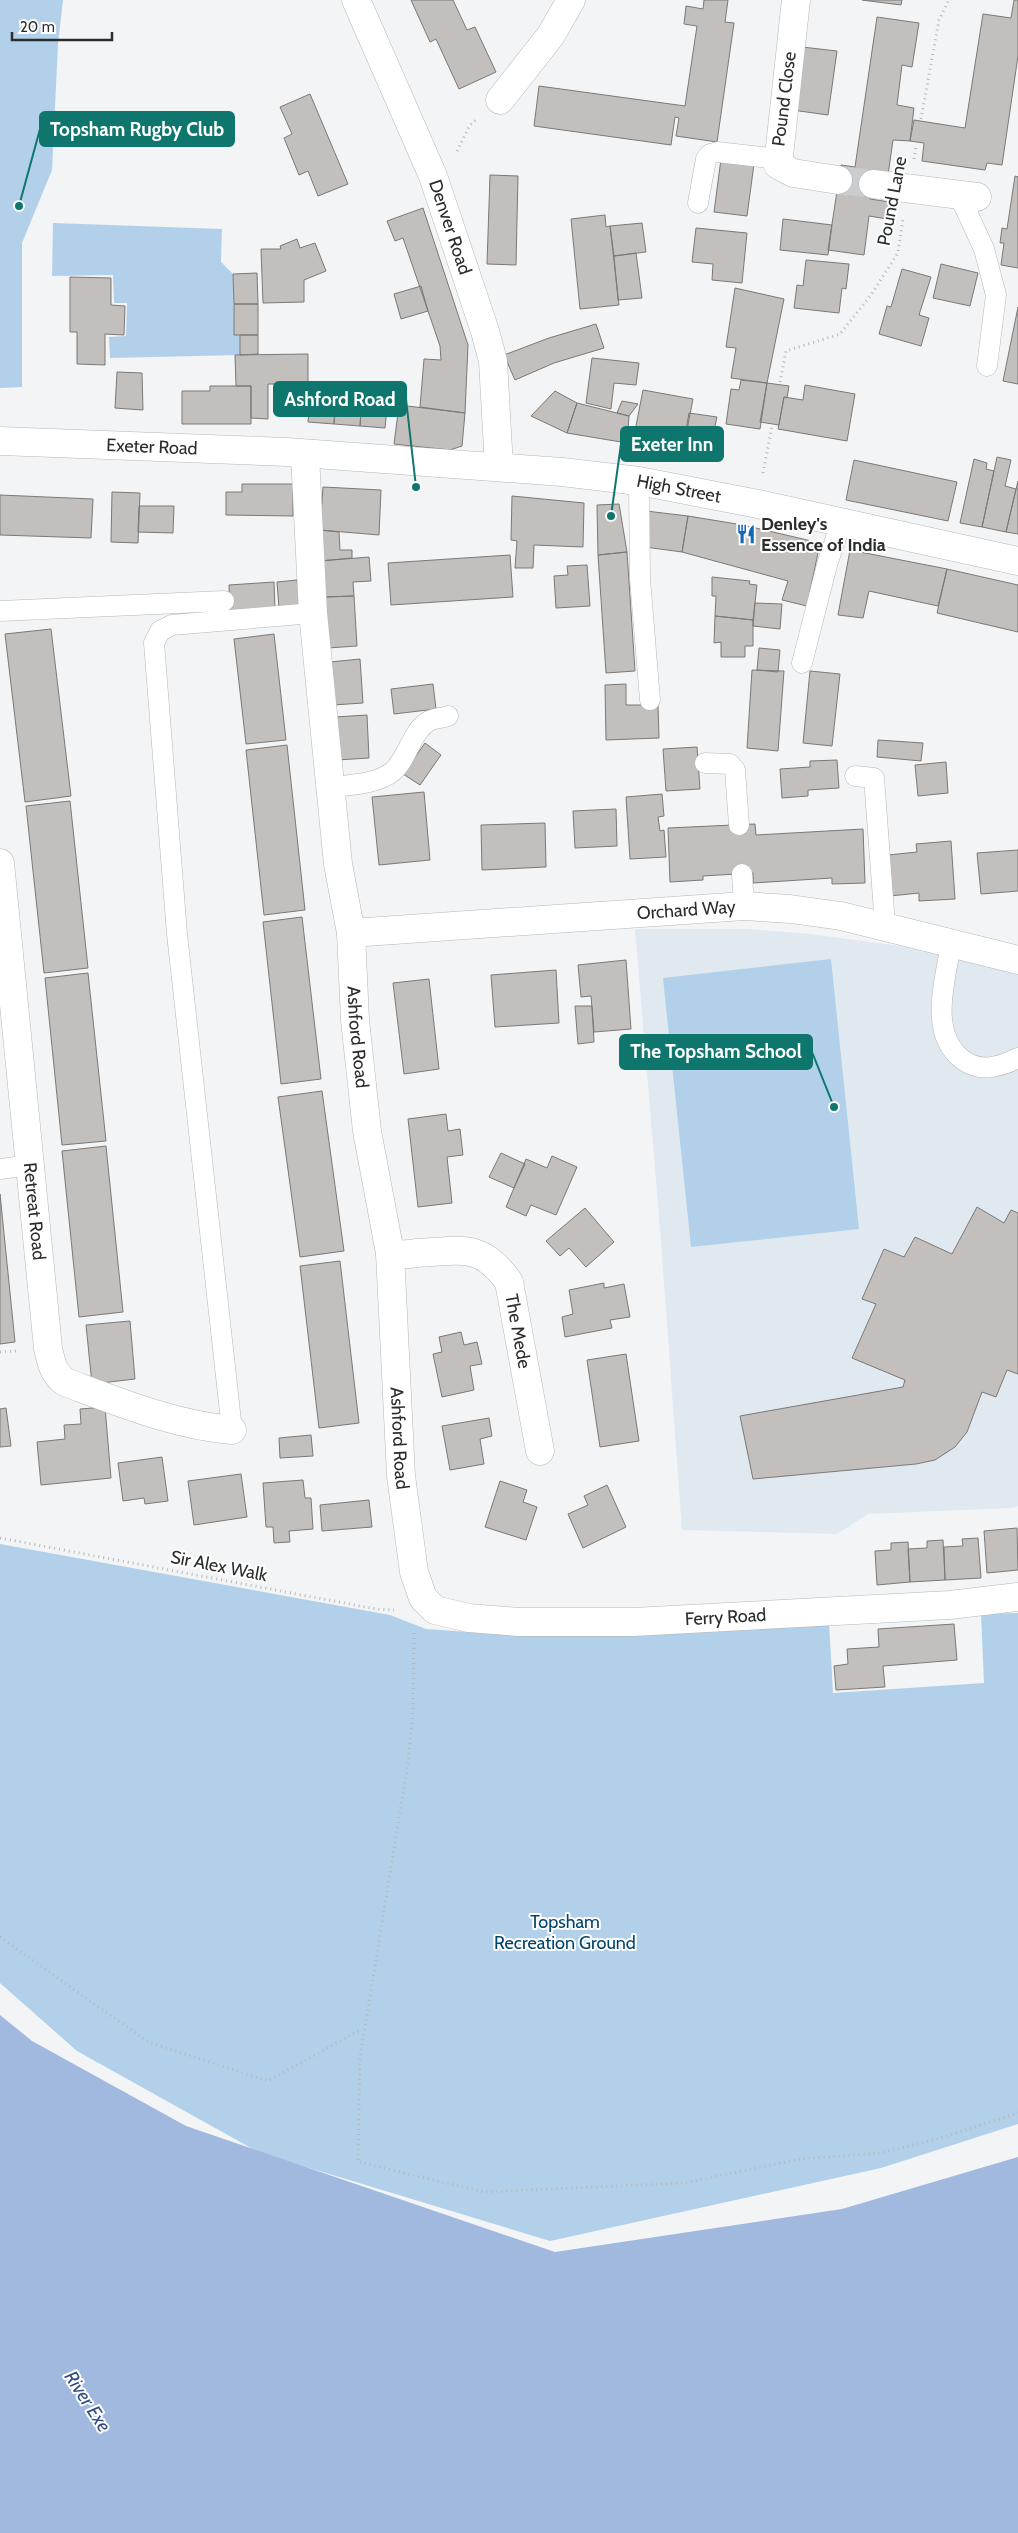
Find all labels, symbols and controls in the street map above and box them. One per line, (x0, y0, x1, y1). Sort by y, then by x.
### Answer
scale bar (12, 10, 112, 42)
text: 20 m (20, 18, 55, 36)
street label: Pound Close (767, 50, 801, 148)
callout: Topsham Rugby Club (40, 112, 234, 146)
text: Topsham Rugby Club (50, 118, 224, 141)
street label: Pound Lane (873, 155, 911, 247)
street label: Denver Road (424, 177, 476, 277)
callout: Ashford Road (274, 382, 406, 416)
text: Ashford Road (284, 388, 396, 411)
callout: Exeter Inn (621, 427, 723, 461)
text: Exeter Inn (631, 433, 713, 456)
street label: Exeter Road (106, 434, 198, 460)
street label: High Street (635, 470, 723, 508)
place label: Denley's Essence of India (761, 513, 886, 556)
restaurant icon: Denley's Essence of India (735, 523, 757, 545)
street label: Orchard Way (636, 896, 736, 924)
street label: Ashford Road (342, 986, 373, 1089)
callout: The Topsham School (620, 1035, 812, 1069)
text: The Topsham School (630, 1040, 802, 1063)
street label: Retreat Road (19, 1161, 50, 1261)
street label: The Mede (500, 1292, 536, 1370)
street label: Ashford Road (386, 1386, 414, 1491)
street label: Sir Alex Walk (169, 1546, 270, 1586)
street label: Ferry Road (684, 1604, 767, 1630)
park label: Topsham Recreation Ground (494, 1911, 636, 1954)
water label: River Exe (59, 2367, 116, 2436)

